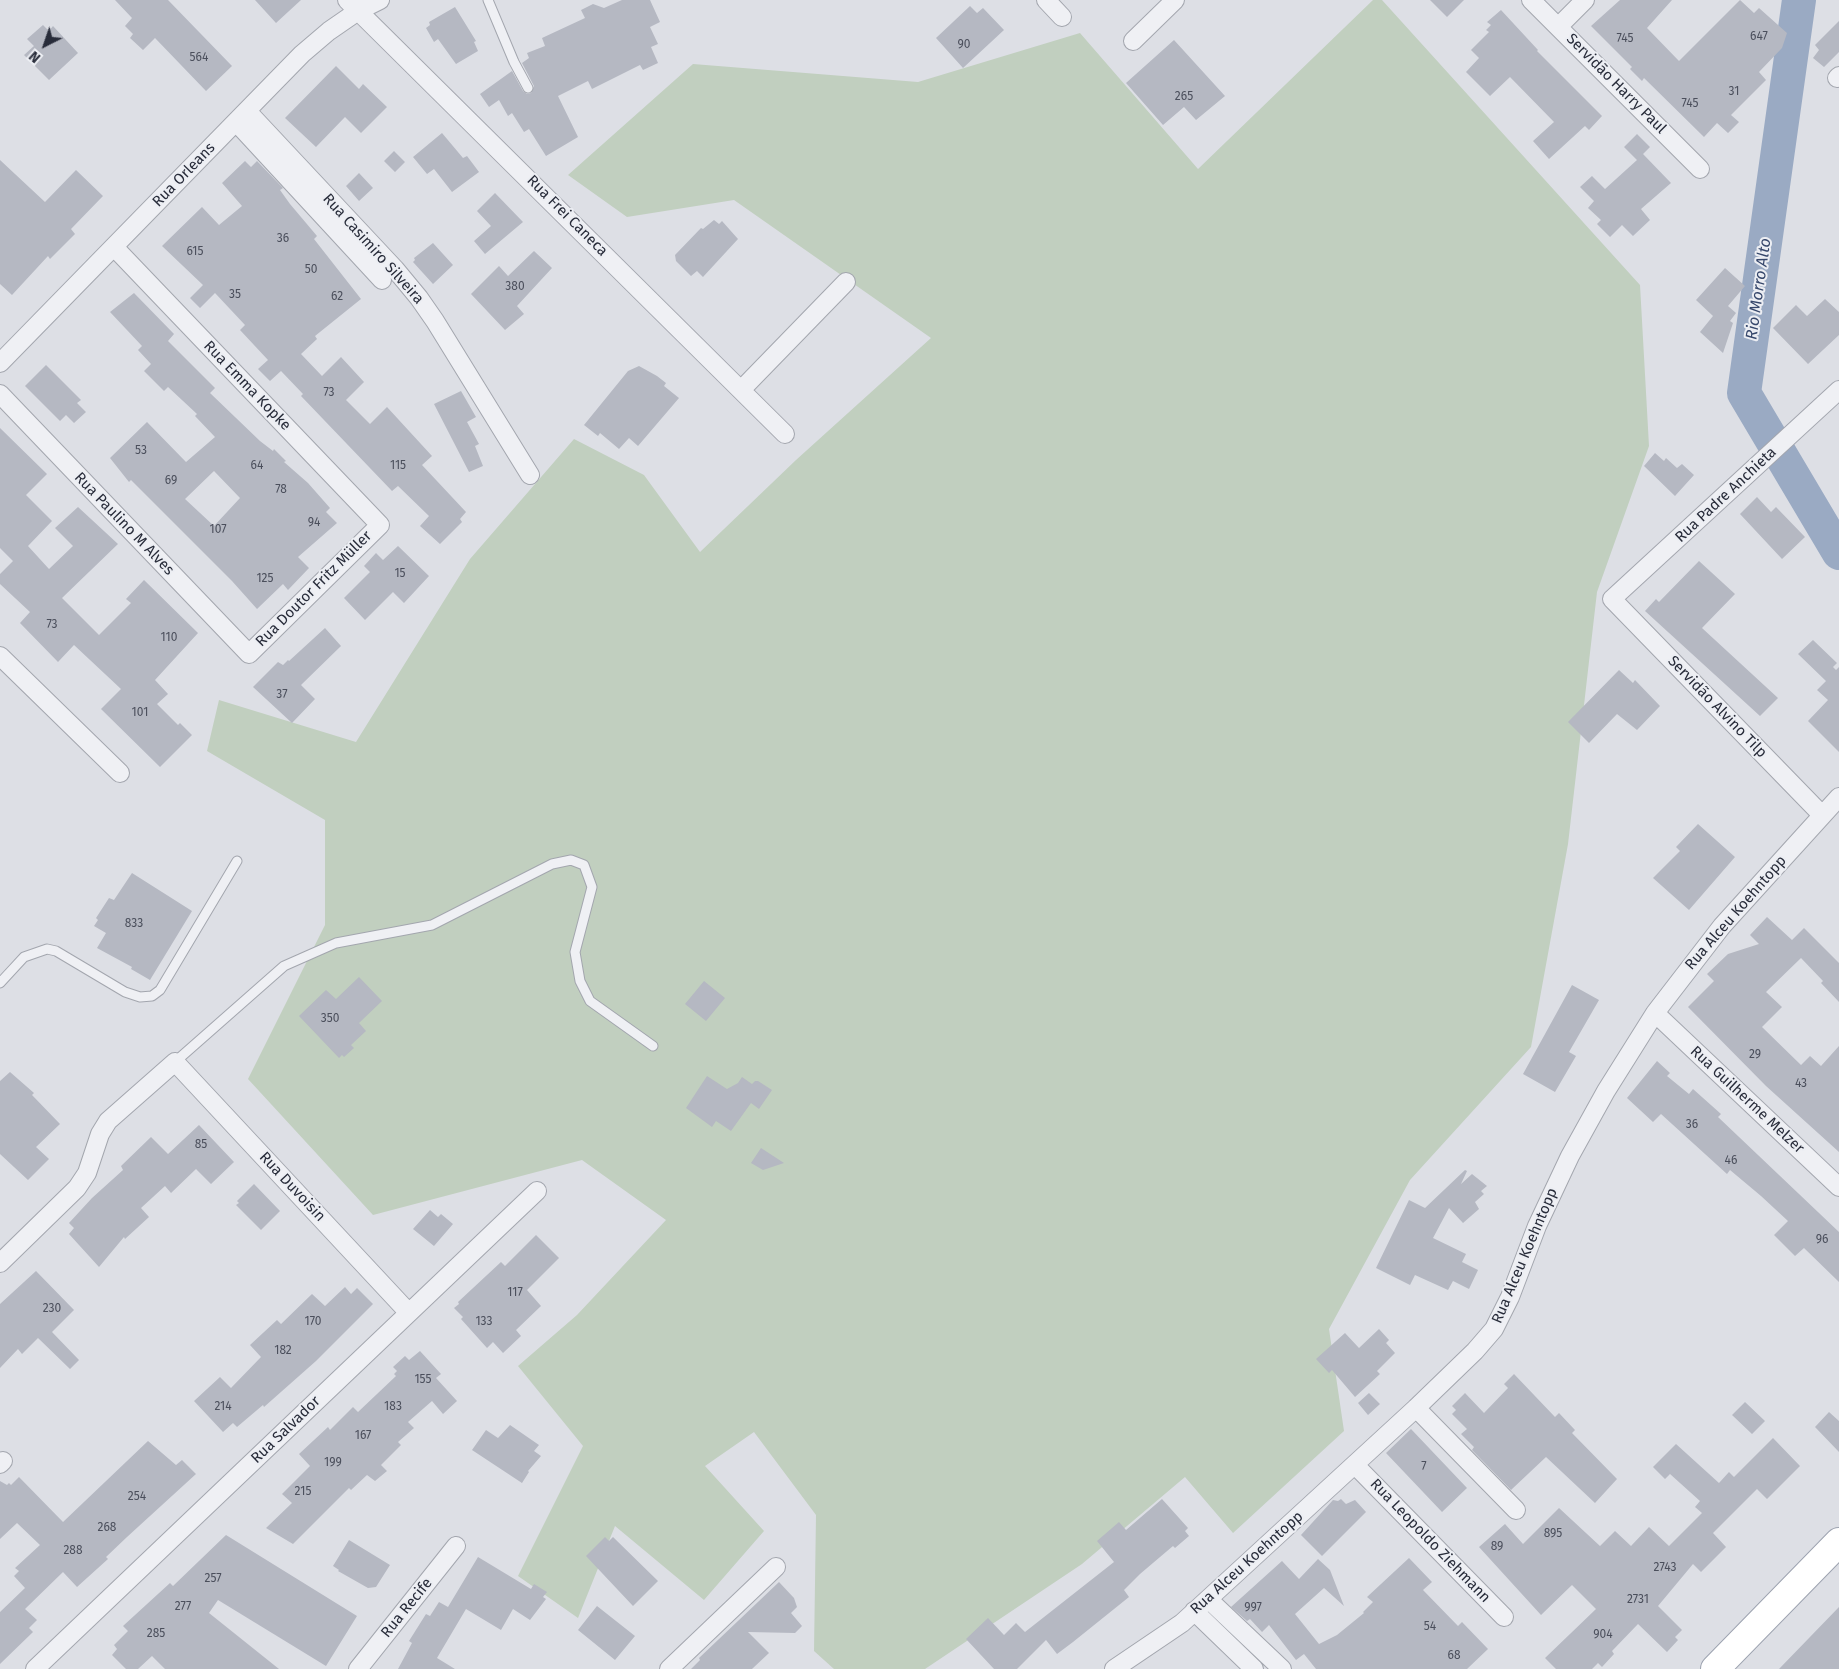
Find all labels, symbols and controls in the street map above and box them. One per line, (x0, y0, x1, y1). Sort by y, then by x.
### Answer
north arrow (20, 20, 70, 70)
street label: Servidão Harry Paul (1562, 30, 1670, 138)
house number: 647 (1750, 30, 1768, 44)
house number: 745 (1616, 32, 1634, 46)
house number: 90 (958, 38, 970, 52)
text: N (26, 47, 44, 66)
house number: 564 (190, 51, 208, 65)
house number: 31 (1729, 85, 1739, 99)
house number: 265 (1175, 90, 1193, 104)
house number: 745 (1681, 97, 1699, 111)
street label: Rua Orleans (149, 139, 219, 211)
street label: Rua Frei Caneca (523, 172, 611, 260)
street label: Rua Casimiro Silveira (319, 190, 427, 308)
house number: 36 (277, 232, 289, 246)
water label: Rio Morro Alto (1742, 237, 1776, 341)
house number: 615 (186, 245, 204, 259)
house number: 50 (305, 263, 317, 277)
house number: 380 (505, 280, 525, 294)
house number: 35 (229, 288, 241, 302)
house number: 62 (331, 290, 343, 304)
street label: Rua Emma Kopke (200, 337, 294, 435)
house number: 73 (323, 386, 335, 400)
house number: 53 (135, 444, 147, 458)
street label: Rua Padre Anchieta (1672, 444, 1780, 546)
house number: 64 (251, 459, 263, 473)
house number: 115 (390, 459, 406, 473)
street label: Rua Paulino M Alves (70, 469, 178, 579)
house number: 69 (165, 474, 177, 488)
house number: 78 (275, 483, 287, 497)
house number: 94 (308, 516, 320, 530)
house number: 107 (210, 523, 226, 537)
street label: Rua Doutor Fritz Müller (252, 527, 376, 651)
house number: 15 (394, 567, 406, 581)
house number: 125 (256, 572, 274, 586)
house number: 73 (46, 618, 58, 632)
house number: 110 (161, 631, 177, 645)
street label: Servidão Alvino Tilp (1664, 652, 1770, 762)
house number: 37 (276, 688, 288, 702)
house number: 101 (132, 706, 148, 720)
street label: Rua Alceu Koehntopp (1681, 852, 1791, 974)
house number: 833 (125, 917, 143, 931)
house number: 350 (321, 1012, 339, 1026)
street label: Rua Guilherme Melzer (1686, 1042, 1808, 1158)
house number: 29 (1749, 1048, 1761, 1062)
house number: 43 (1795, 1077, 1807, 1091)
house number: 36 (1686, 1118, 1698, 1132)
house number: 85 (195, 1138, 207, 1152)
street label: Rua Duvoisin (255, 1148, 329, 1226)
house number: 46 (1725, 1154, 1737, 1168)
street label: Rua Alceu Koehntopp (1488, 1186, 1562, 1326)
house number: 96 (1816, 1233, 1828, 1247)
house number: 117 (507, 1286, 523, 1300)
house number: 230 (43, 1302, 61, 1316)
house number: 170 (304, 1315, 322, 1329)
house number: 133 (475, 1315, 493, 1329)
house number: 182 (274, 1344, 292, 1358)
house number: 155 (414, 1373, 432, 1387)
street label: Rua Salvador (248, 1393, 324, 1467)
house number: 214 (214, 1400, 232, 1414)
house number: 183 (384, 1400, 402, 1414)
house number: 167 (355, 1429, 371, 1443)
house number: 199 (324, 1456, 342, 1470)
house number: 7 (1421, 1460, 1427, 1474)
street label: Rua Leopoldo Ziehmann (1366, 1475, 1494, 1607)
house number: 215 (295, 1485, 311, 1499)
house number: 254 (128, 1490, 146, 1504)
street label: Rua Alceu Koehntopp (1187, 1508, 1307, 1618)
house number: 268 (98, 1521, 116, 1535)
house number: 895 (1544, 1527, 1562, 1541)
house number: 89 (1491, 1540, 1503, 1554)
house number: 288 (63, 1544, 83, 1558)
house number: 2743 (1654, 1561, 1676, 1575)
house number: 257 (205, 1572, 221, 1586)
street label: Rua Recife (378, 1575, 436, 1641)
house number: 2731 (1627, 1593, 1649, 1607)
house number: 277 (175, 1600, 191, 1614)
house number: 997 (1244, 1601, 1262, 1615)
house number: 54 (1424, 1620, 1436, 1634)
house number: 285 (147, 1627, 165, 1641)
house number: 904 (1593, 1628, 1613, 1642)
house number: 68 (1447, 1649, 1461, 1663)

